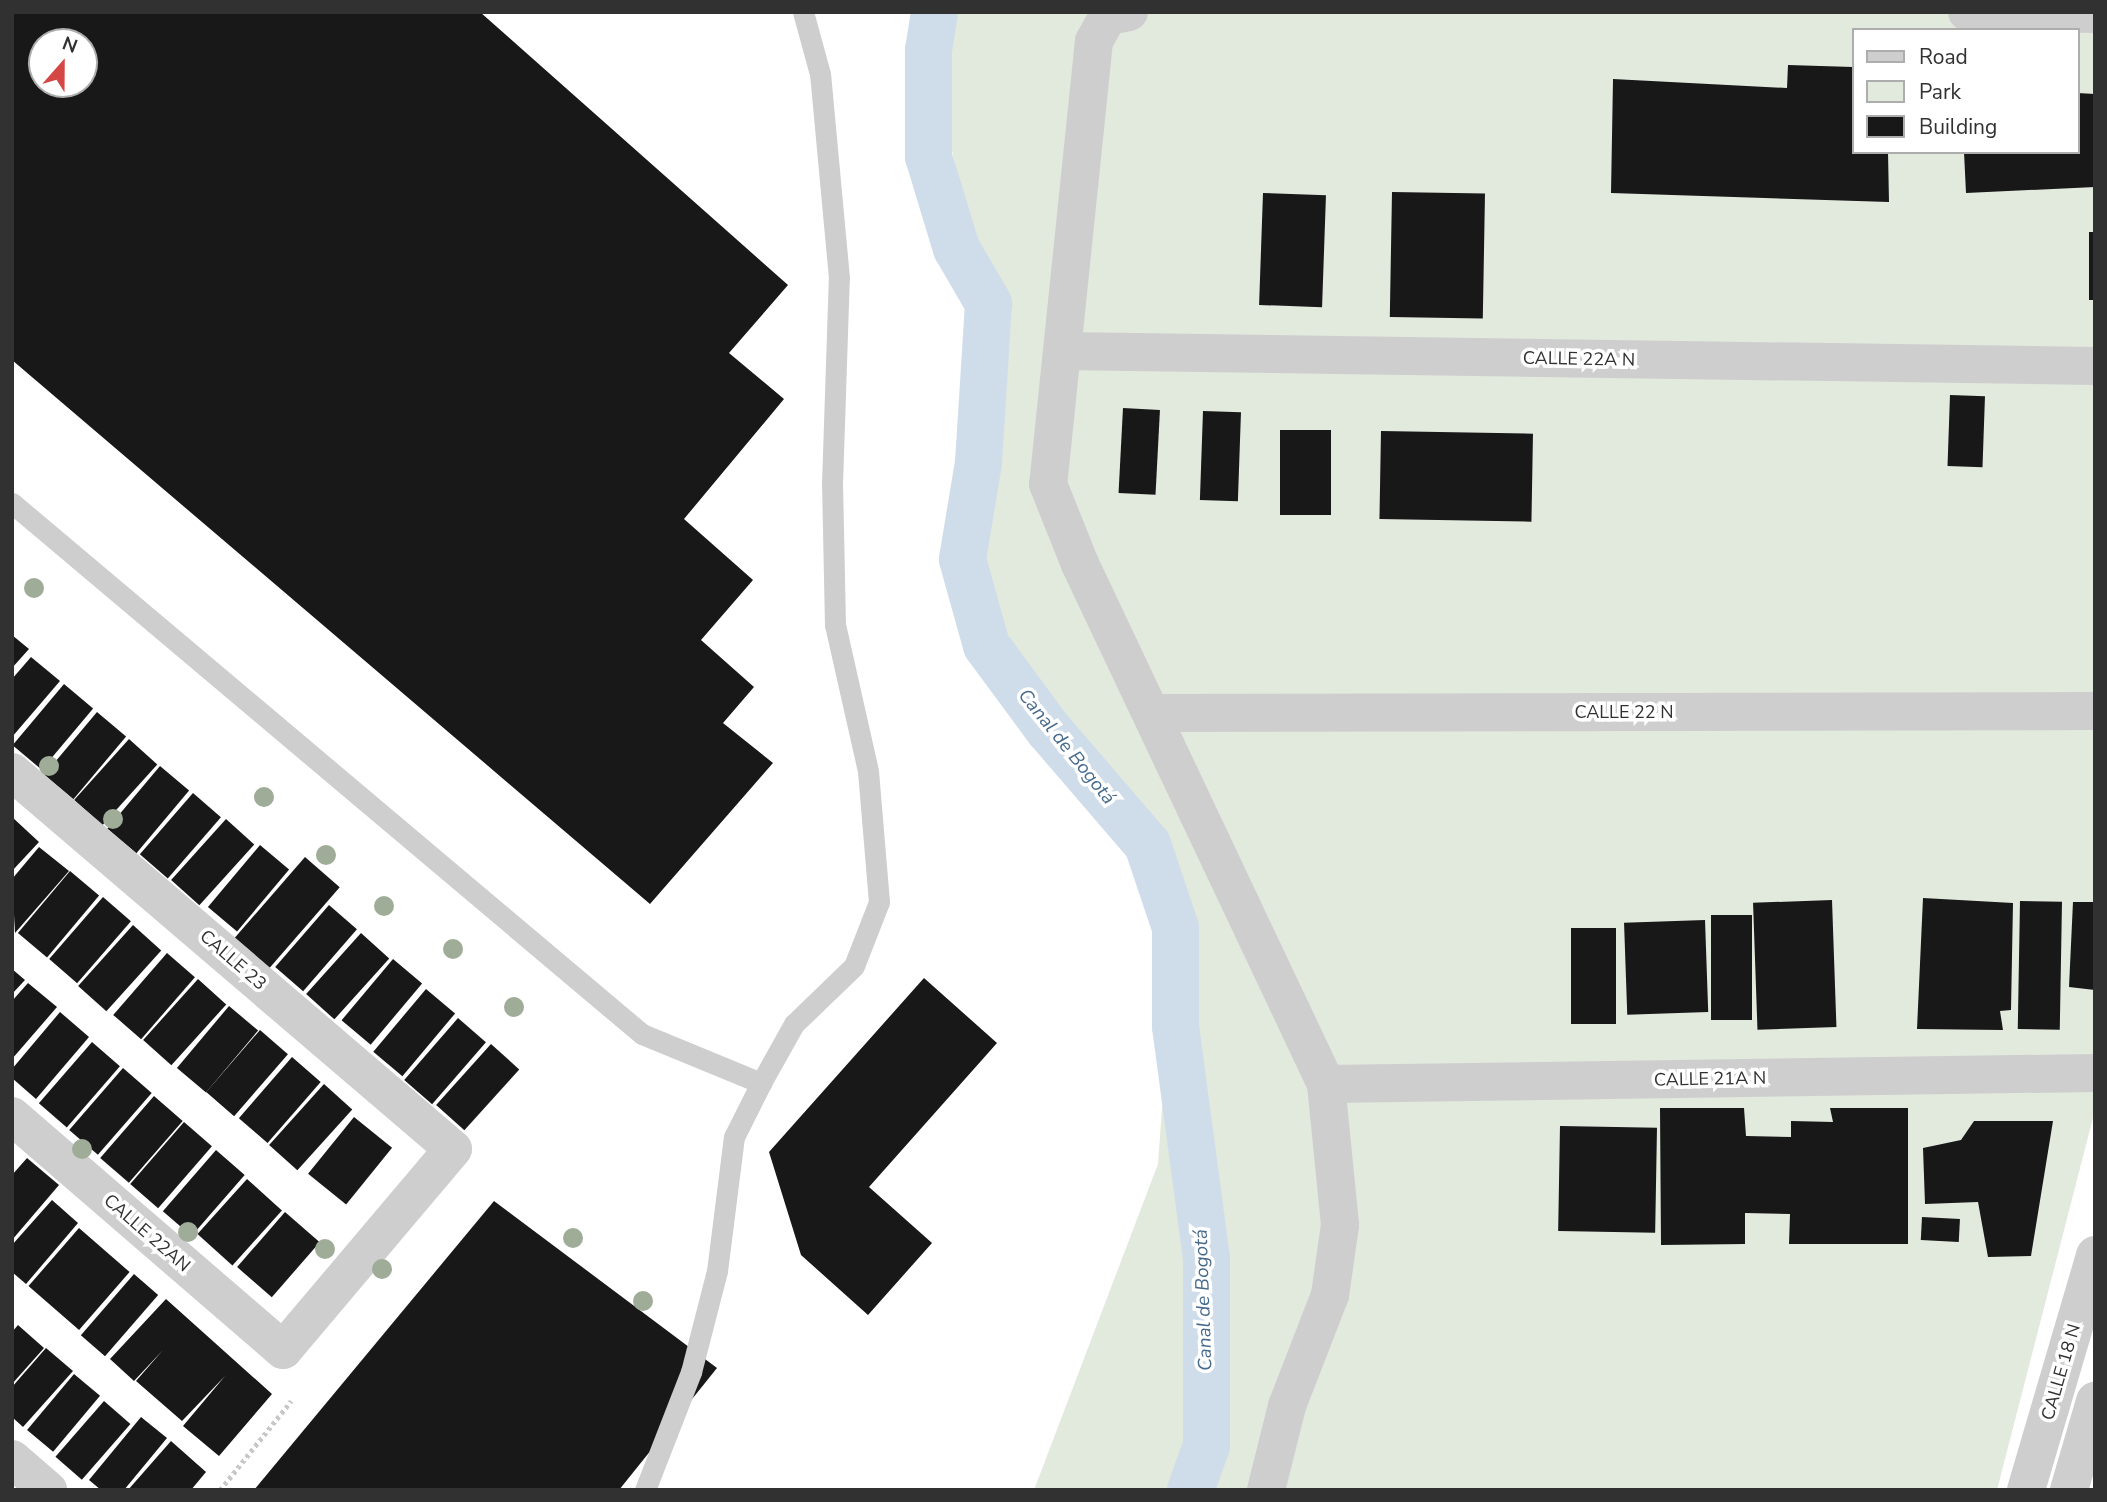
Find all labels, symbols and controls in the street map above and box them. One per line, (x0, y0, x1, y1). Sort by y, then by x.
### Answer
north arrow (28, 28, 98, 98)
legend (1852, 28, 2079, 154)
text: N (59, 31, 81, 60)
text: Road (1919, 43, 1968, 71)
text: Park (1919, 78, 1961, 106)
text: Building (1919, 113, 1997, 141)
street label: CALLE 22A N (1523, 347, 1635, 371)
water label: Canal de Bogotá (1013, 685, 1119, 809)
street label: CALLE 22 N (1574, 701, 1674, 723)
street label: CALLE 23 (195, 925, 271, 995)
street label: CALLE 21A N (1654, 1067, 1766, 1091)
street label: CALLE 22AN (99, 1190, 195, 1276)
water label: Canal de Bogotá (1190, 1229, 1218, 1371)
street label: CALLE 18 N (2037, 1321, 2085, 1423)

